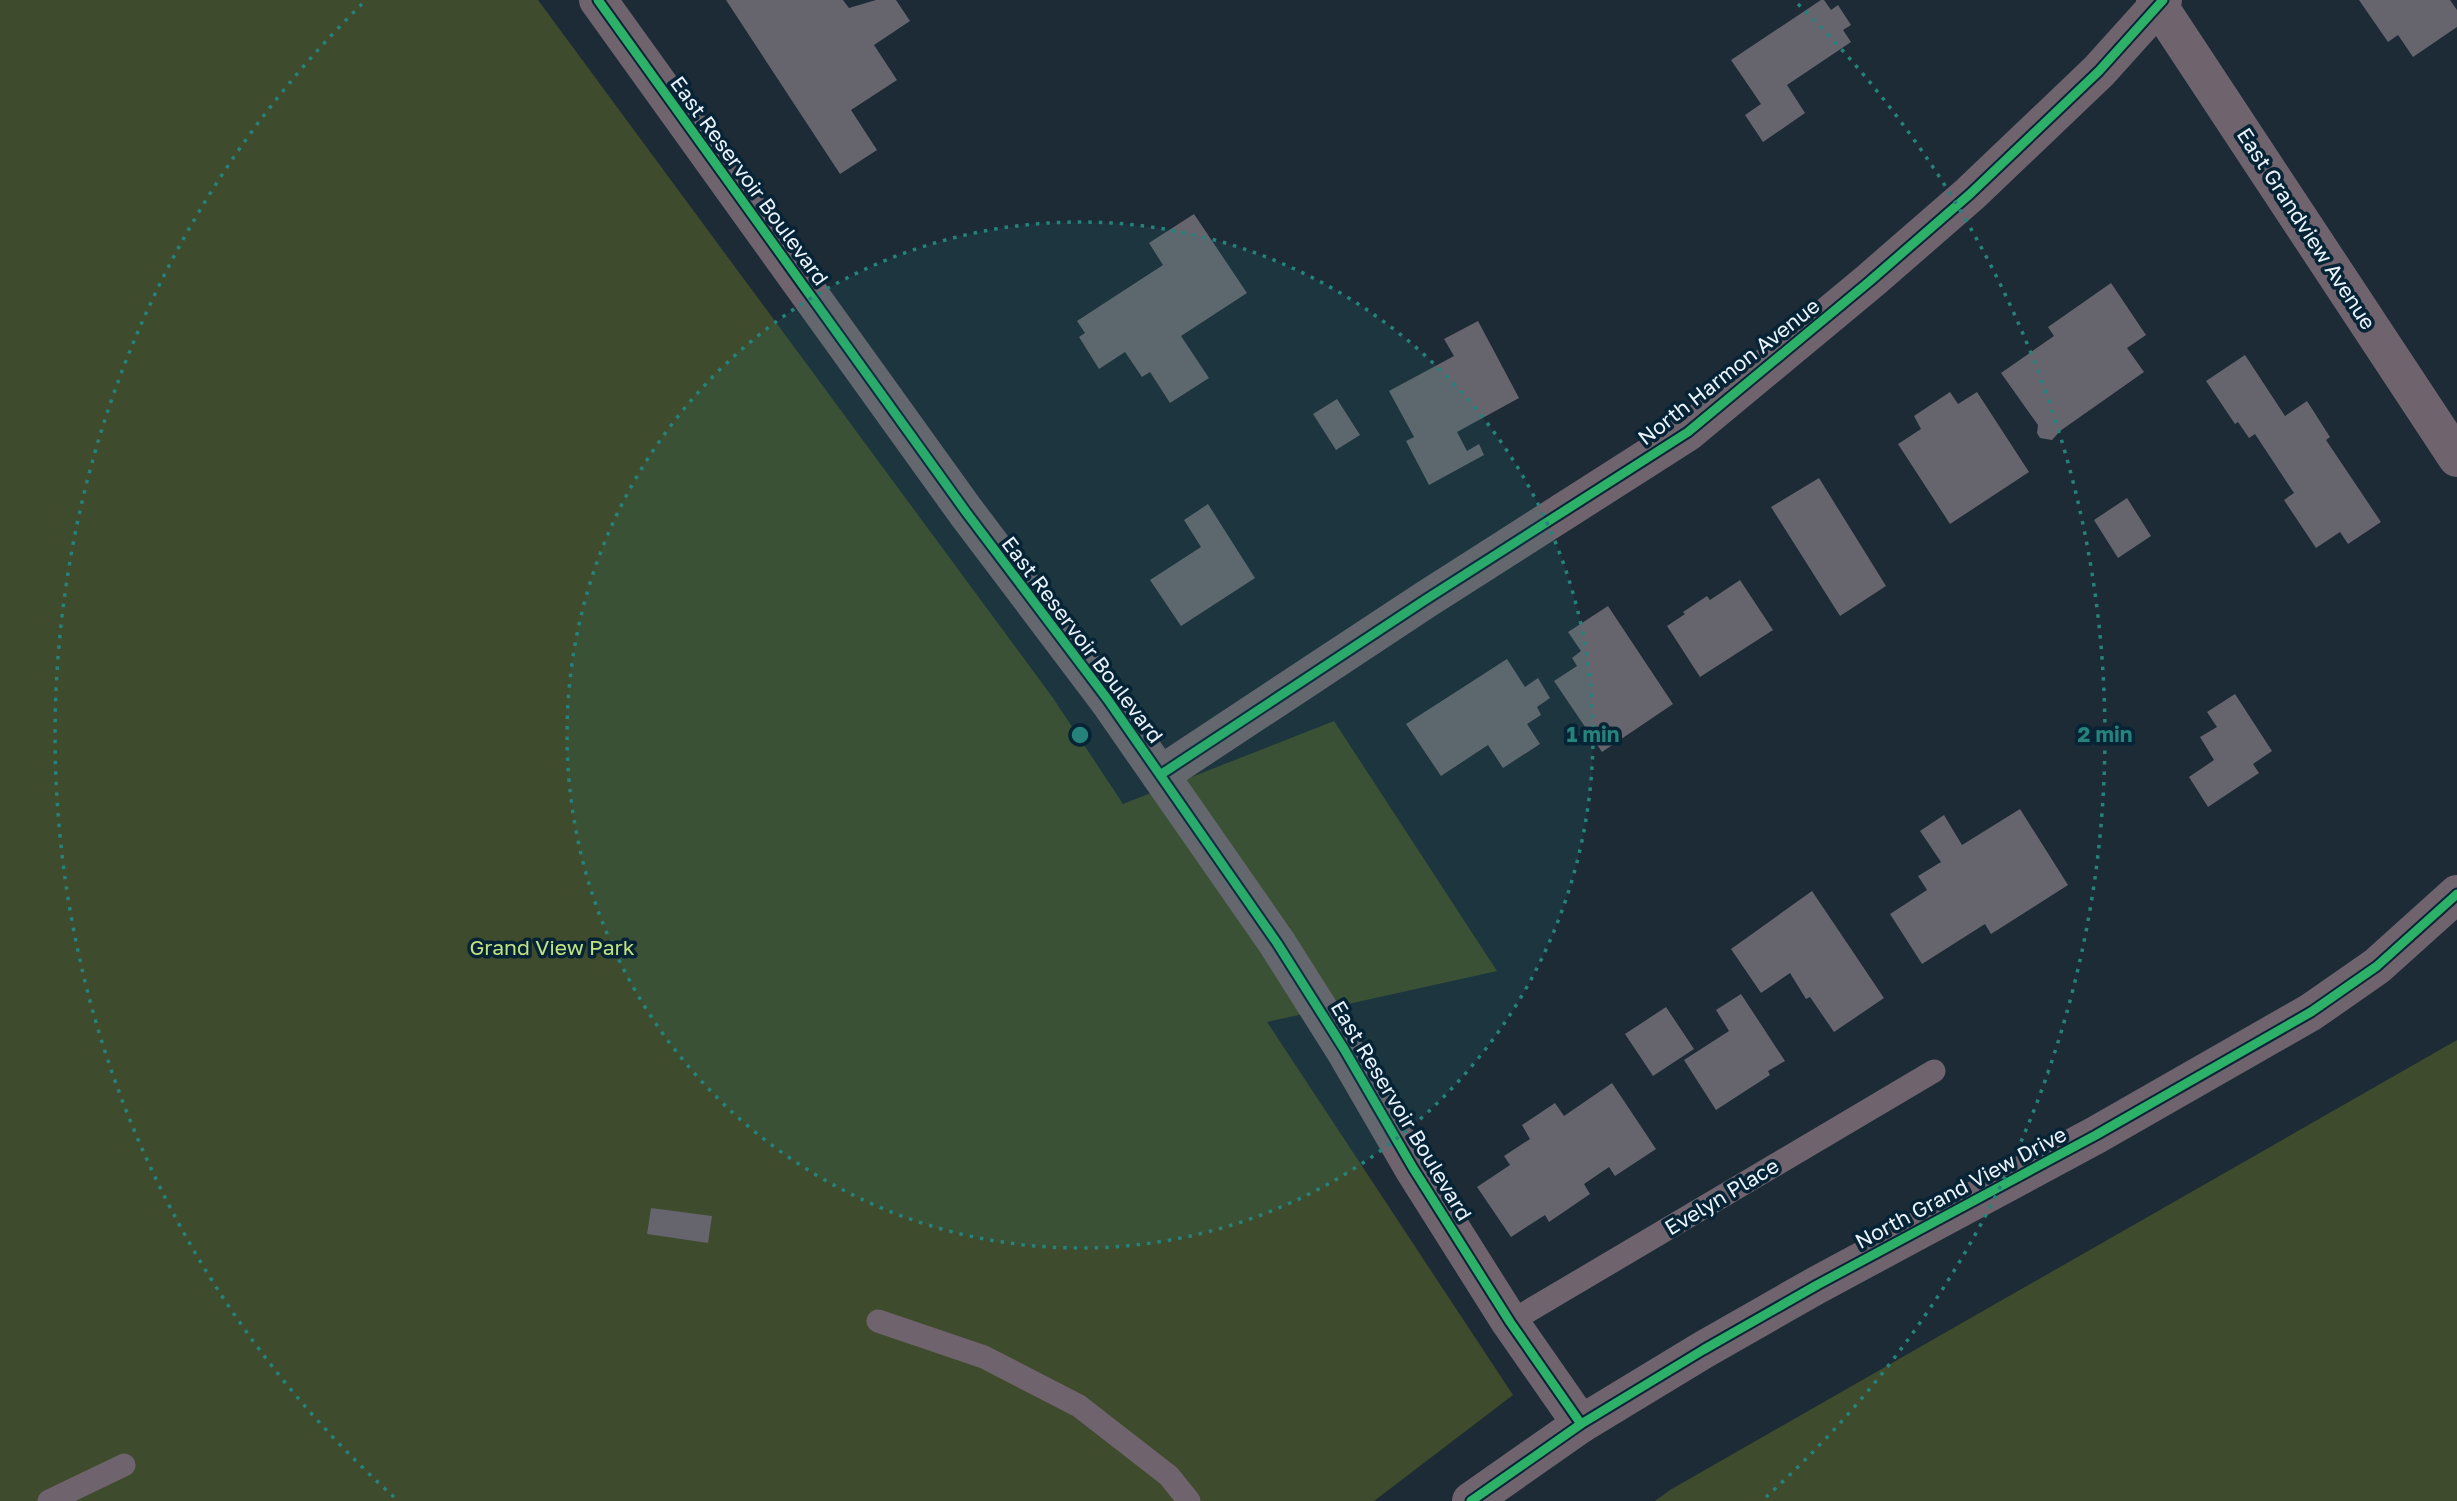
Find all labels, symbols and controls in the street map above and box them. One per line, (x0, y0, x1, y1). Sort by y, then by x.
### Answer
street label: East Reservoir Boulevard (665, 71, 834, 290)
street label: East Grandview Avenue (2232, 123, 2382, 334)
street label: North Harmon Avenue (1632, 292, 1824, 450)
street label: East Reservoir Boulevard (997, 531, 1169, 748)
text: 1 min (1567, 721, 1619, 747)
text: 2 min (2078, 721, 2132, 747)
centre of rings (1068, 723, 1092, 747)
park label: Grand View Park (469, 934, 635, 960)
street label: East Reservoir Boulevard (1326, 996, 1478, 1225)
street label: North Grand View Drive (1850, 1120, 2071, 1254)
street label: Evelyn Place (1660, 1152, 1783, 1240)

